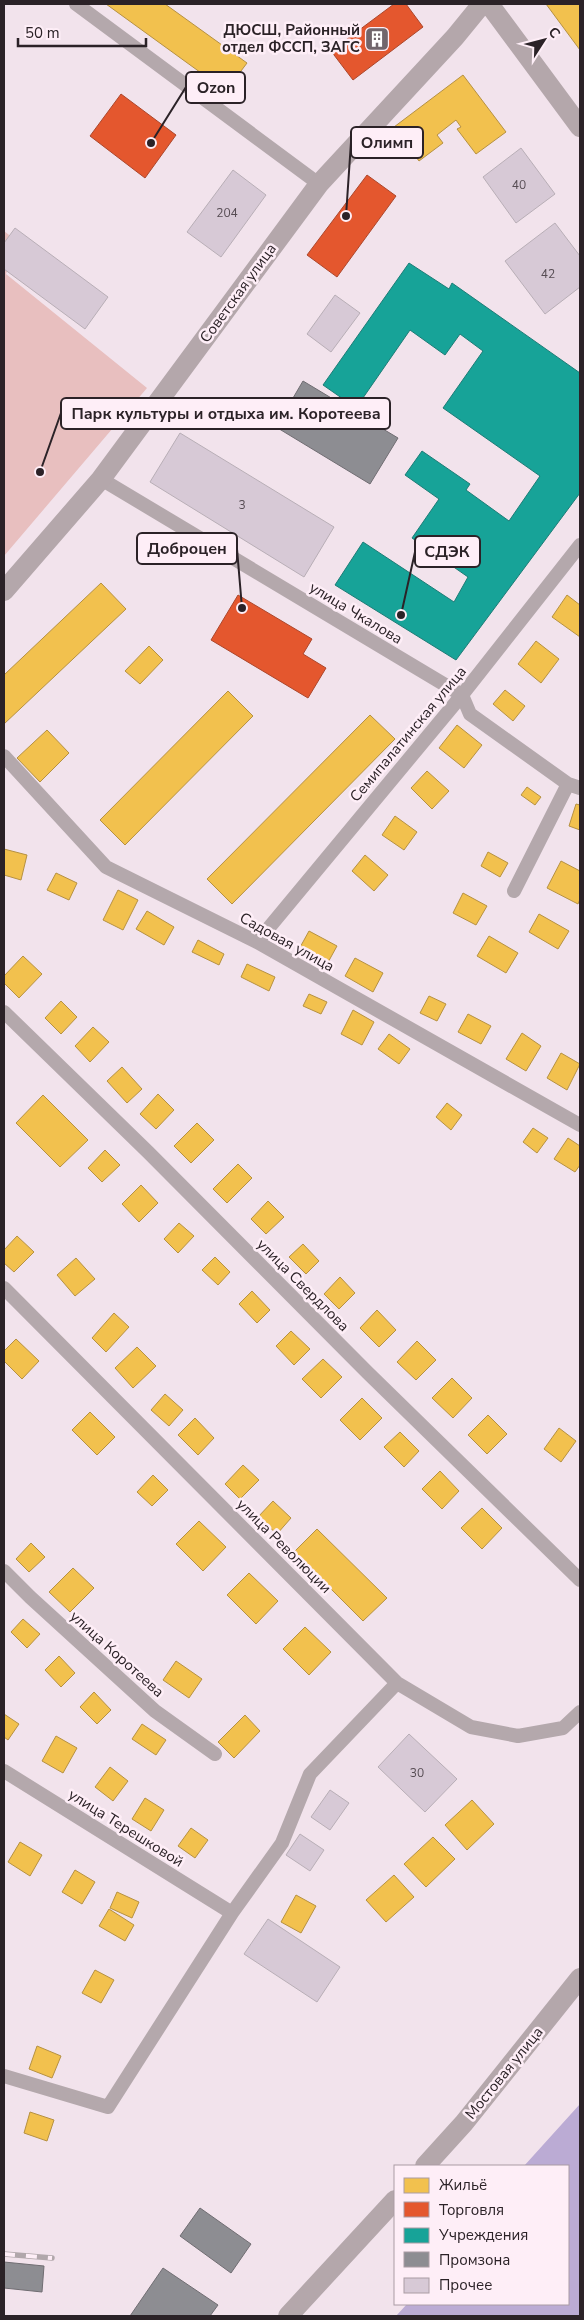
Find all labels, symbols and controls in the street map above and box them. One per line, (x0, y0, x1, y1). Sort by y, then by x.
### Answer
scale bar (18, 15, 145, 47)
north arrow (519, 15, 569, 65)
place label: ДЮСШ, Районный отдел ФССП, ЗАГС (222, 20, 360, 57)
text: 50 m (25, 23, 60, 43)
text: С (544, 23, 565, 42)
building icon: ДЮСШ, Районный отдел ФССП, ЗАГС (364, 26, 390, 52)
callout: Ozon (186, 72, 245, 103)
text: Ozon (197, 77, 235, 99)
callout: Олимп (351, 127, 423, 158)
text: Олимп (361, 132, 413, 154)
house number: 40 (512, 177, 526, 193)
house number: 204 (216, 205, 238, 221)
street label: Советская улица (195, 239, 281, 347)
house number: 42 (541, 266, 555, 282)
callout: Парк культуры и отдыха им. Коротеева (61, 398, 390, 429)
text: Парк культуры и отдыха им. Коротеева (71, 403, 381, 425)
house number: 3 (238, 497, 246, 513)
callout: Доброцен (137, 533, 237, 564)
callout: СДЭК (415, 536, 480, 567)
text: Доброцен (147, 538, 227, 560)
text: СДЭК (424, 541, 470, 563)
street label: улица Чкалова (306, 577, 406, 649)
street label: Семипалатинская улица (345, 662, 471, 806)
street label: Садовая улица (236, 908, 338, 976)
street label: улица Свердлова (252, 1234, 354, 1336)
street label: улица Революции (232, 1494, 336, 1598)
street label: улица Коротеева (66, 1606, 168, 1702)
house number: 30 (410, 1765, 424, 1781)
street label: улица Терешковой (64, 1784, 188, 1872)
street label: Мостовая улица (460, 2023, 548, 2123)
legend (394, 2165, 569, 2305)
text: Жильё (439, 2175, 487, 2195)
text: Торговля (439, 2200, 504, 2220)
text: Учреждения (438, 2225, 528, 2245)
text: Промзона (439, 2250, 510, 2270)
text: Прочее (439, 2275, 492, 2295)

